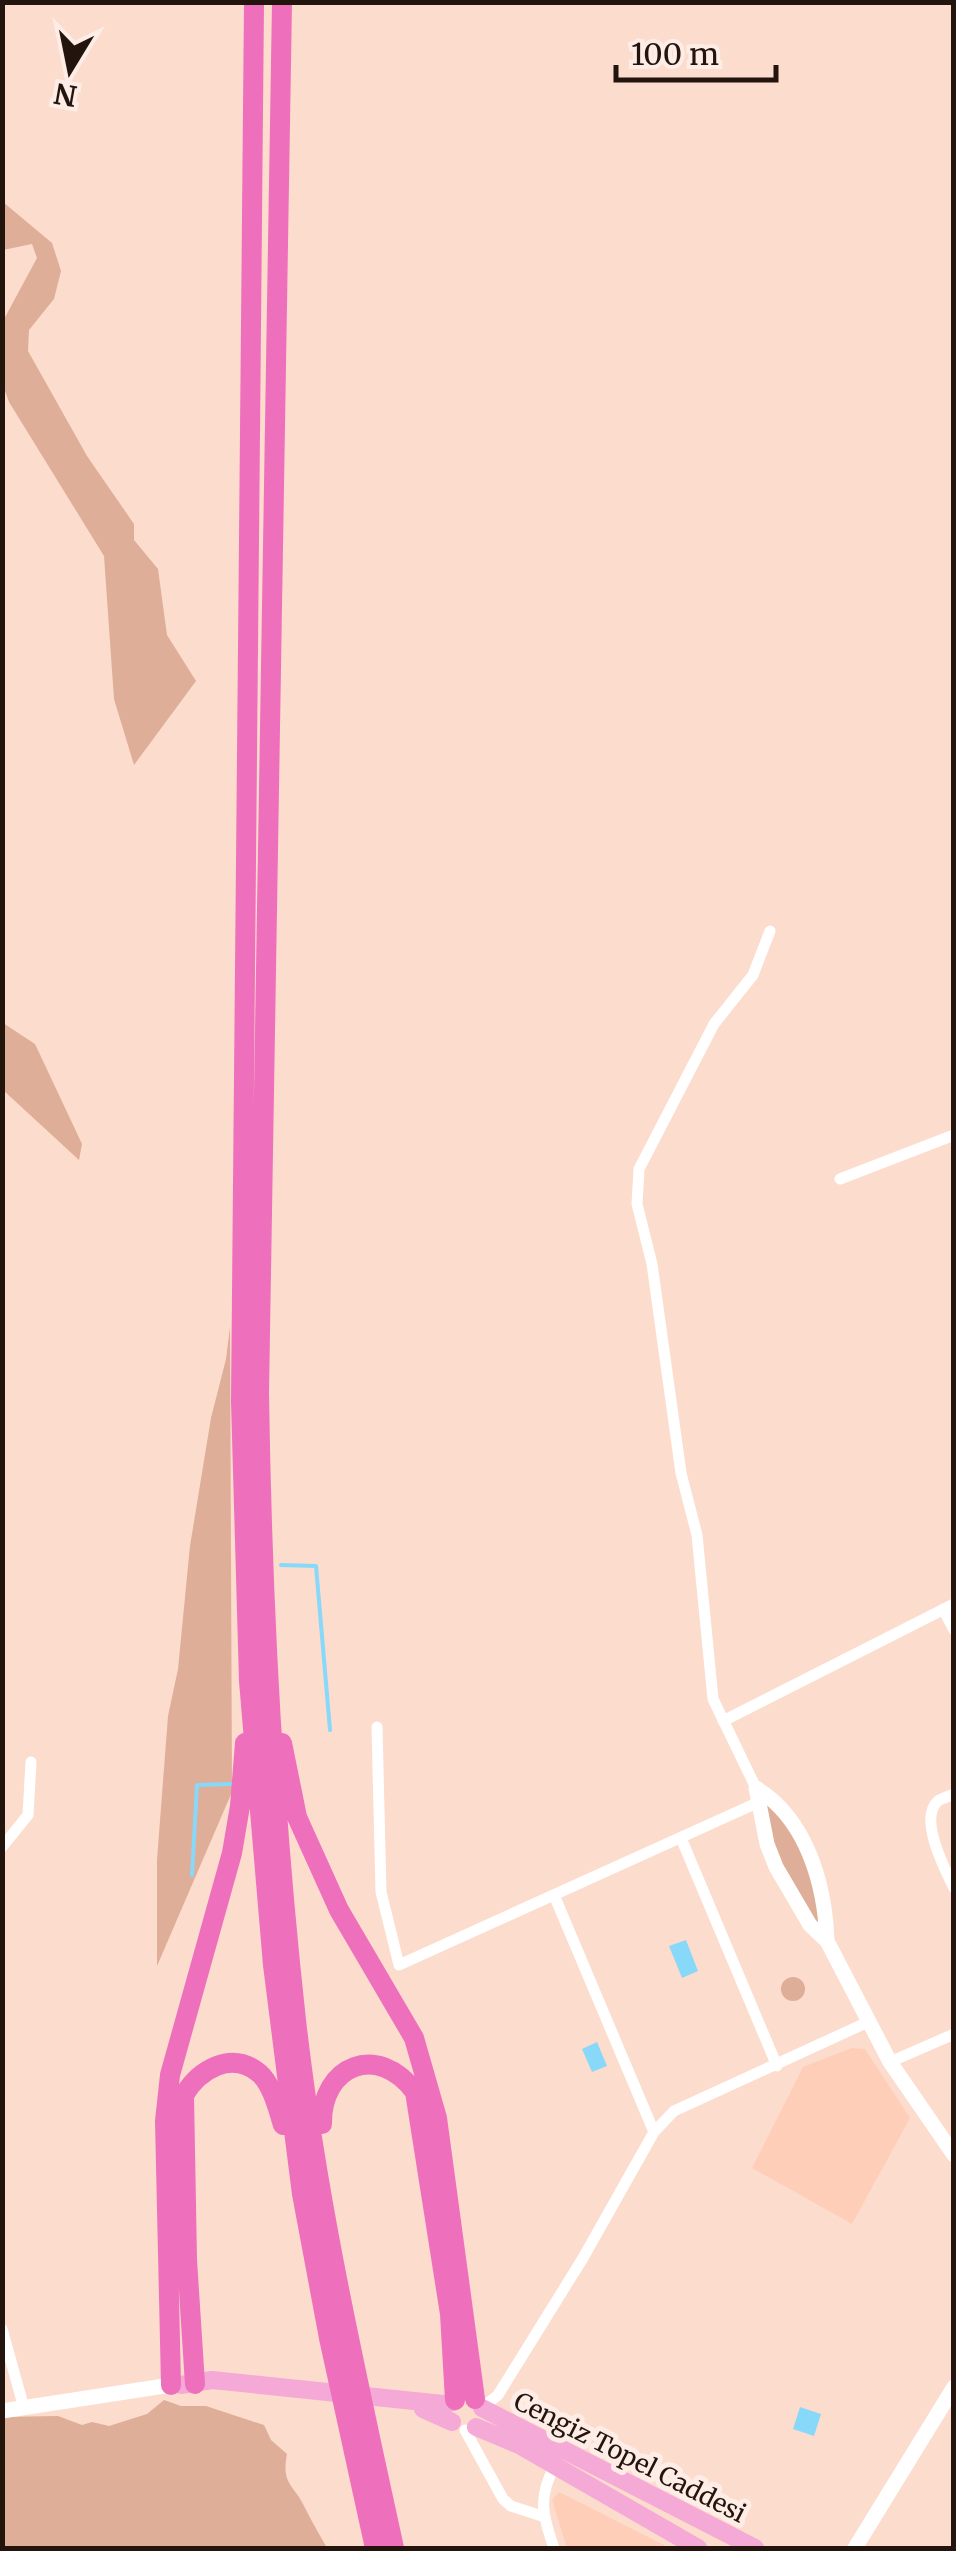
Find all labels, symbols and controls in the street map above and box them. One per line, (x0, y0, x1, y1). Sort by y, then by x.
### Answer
north arrow (20, 20, 120, 120)
scale bar (616, 20, 776, 82)
text: 100 m (631, 35, 719, 73)
text: N (52, 75, 80, 114)
street label: Cengiz Topel Caddesi (509, 2385, 751, 2529)

